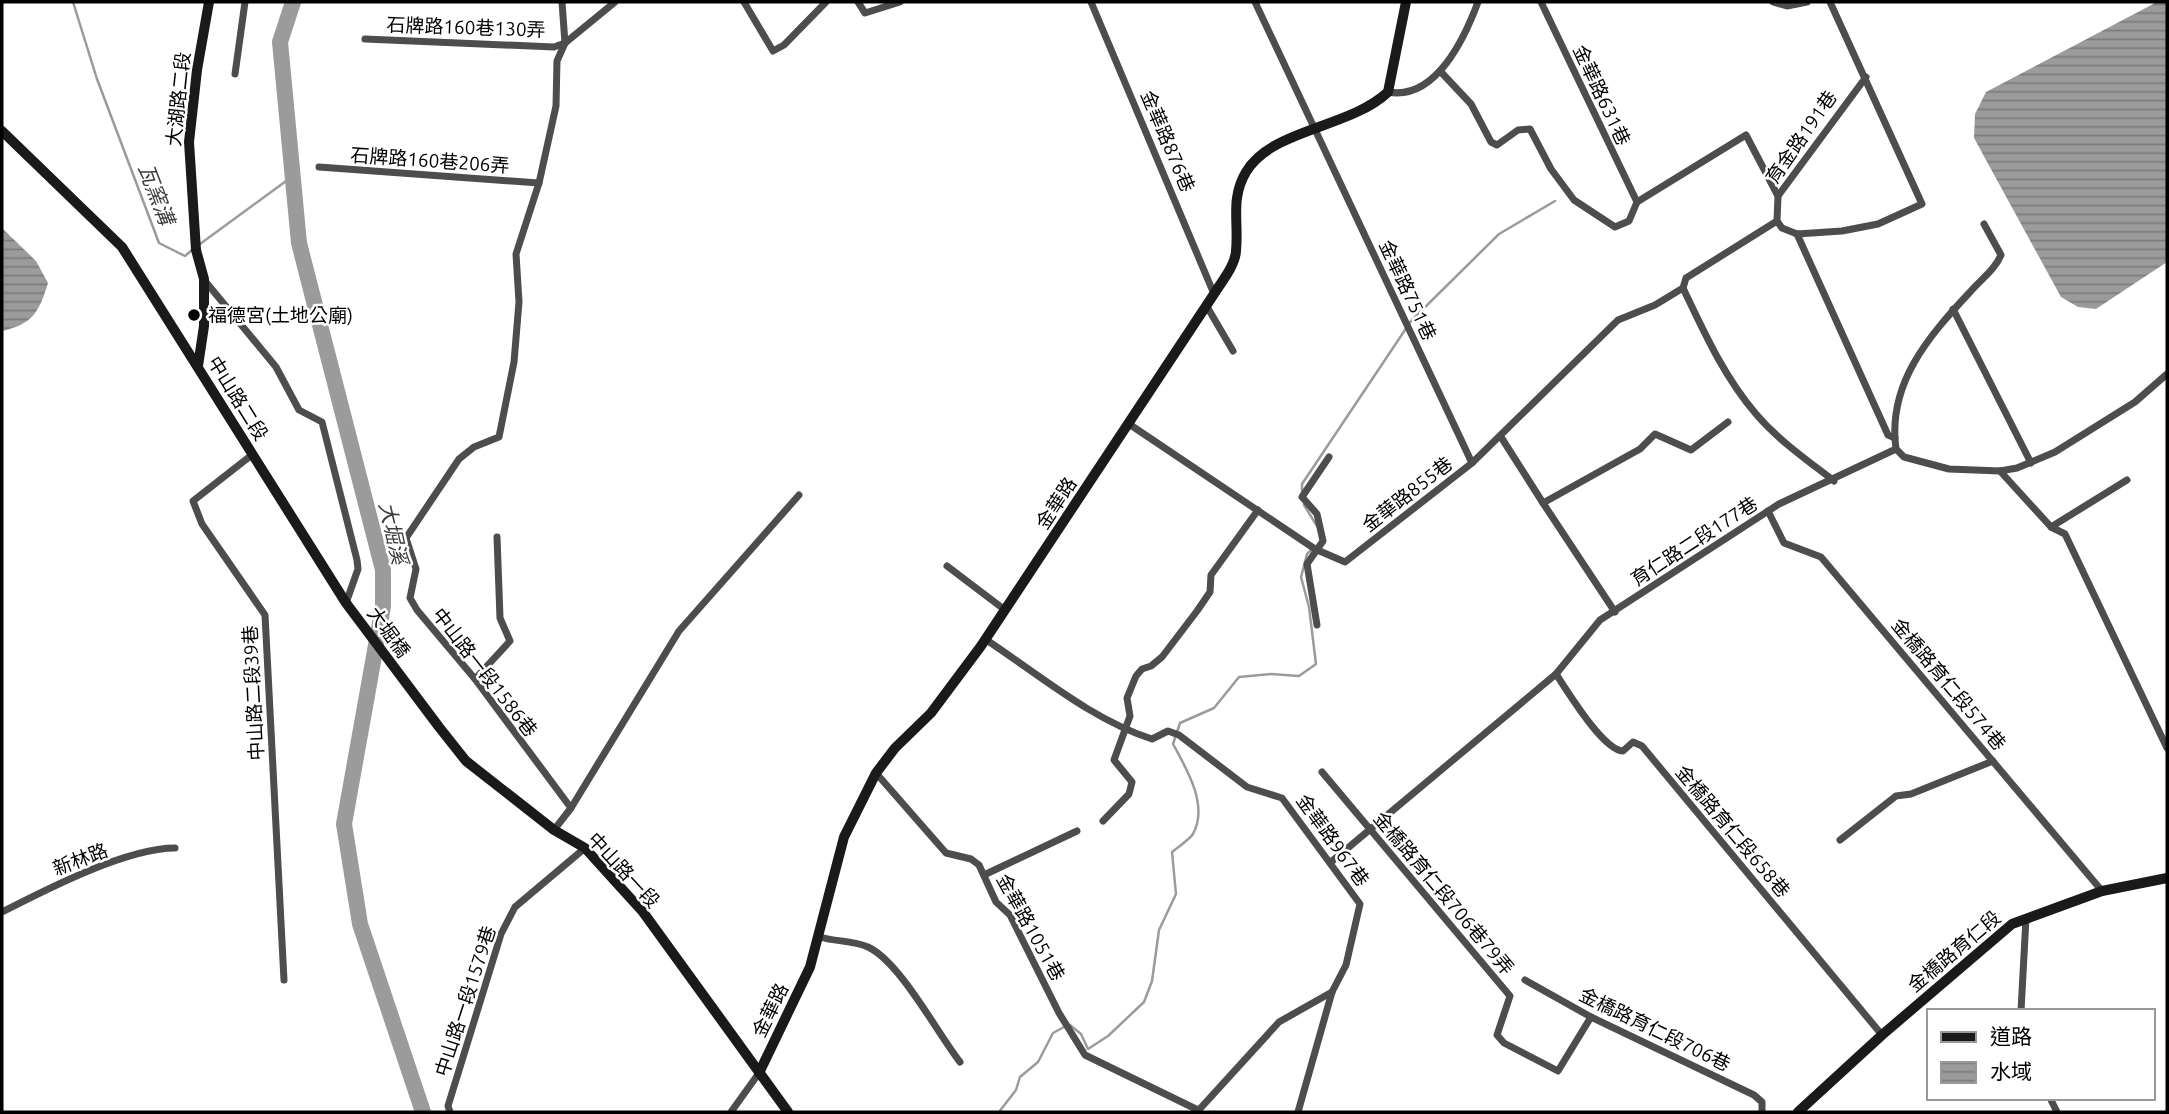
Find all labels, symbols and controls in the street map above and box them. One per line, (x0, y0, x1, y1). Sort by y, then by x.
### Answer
street label: 石牌路160巷130弄 (386, 13, 546, 41)
street label: 金華路631巷 (1569, 41, 1635, 149)
street label: 大湖路二段 (162, 51, 194, 147)
street label: 育金路191巷 (1761, 86, 1841, 188)
street label: 金華路876巷 (1137, 87, 1199, 195)
street label: 石牌路160巷206弄 (350, 143, 510, 177)
water label: 瓦窯溝 (135, 160, 181, 231)
street label: 金華路751巷 (1375, 236, 1441, 344)
place label: 福德宮(土地公廟) (208, 304, 353, 326)
marker: 福德宮(土地公廟) (186, 307, 202, 323)
street label: 中山路二段 (203, 352, 273, 444)
street label: 金華路855巷 (1358, 452, 1456, 536)
street label: 金華路 (1031, 473, 1081, 533)
street label: 育仁路二段177巷 (1627, 492, 1761, 590)
water label: 大堀溪 (375, 500, 413, 569)
street label: 大堀橋 (363, 602, 415, 662)
street label: 中山路一段1586巷 (428, 603, 542, 741)
street label: 金橋路育仁段574巷 (1887, 614, 2011, 754)
street label: 中山路二段39巷 (238, 625, 268, 761)
street label: 金橋路育仁段658巷 (1671, 761, 1795, 901)
street label: 金華路967巷 (1292, 790, 1374, 890)
street label: 金橋路育仁段706巷79弄 (1369, 807, 1519, 979)
street label: 中山路一段 (584, 828, 664, 912)
street label: 新林路 (49, 839, 111, 879)
street label: 金華路1051巷 (993, 870, 1069, 984)
street label: 金橋路育仁段 (1903, 906, 2005, 996)
street label: 中山路一段1579巷 (430, 923, 500, 1079)
street label: 金華路 (748, 980, 792, 1040)
street label: 金橋路育仁段706巷 (1576, 983, 1734, 1075)
legend (1927, 1009, 2155, 1100)
text: 道路 (1990, 1024, 2032, 1048)
text: 水域 (1990, 1059, 2032, 1083)

